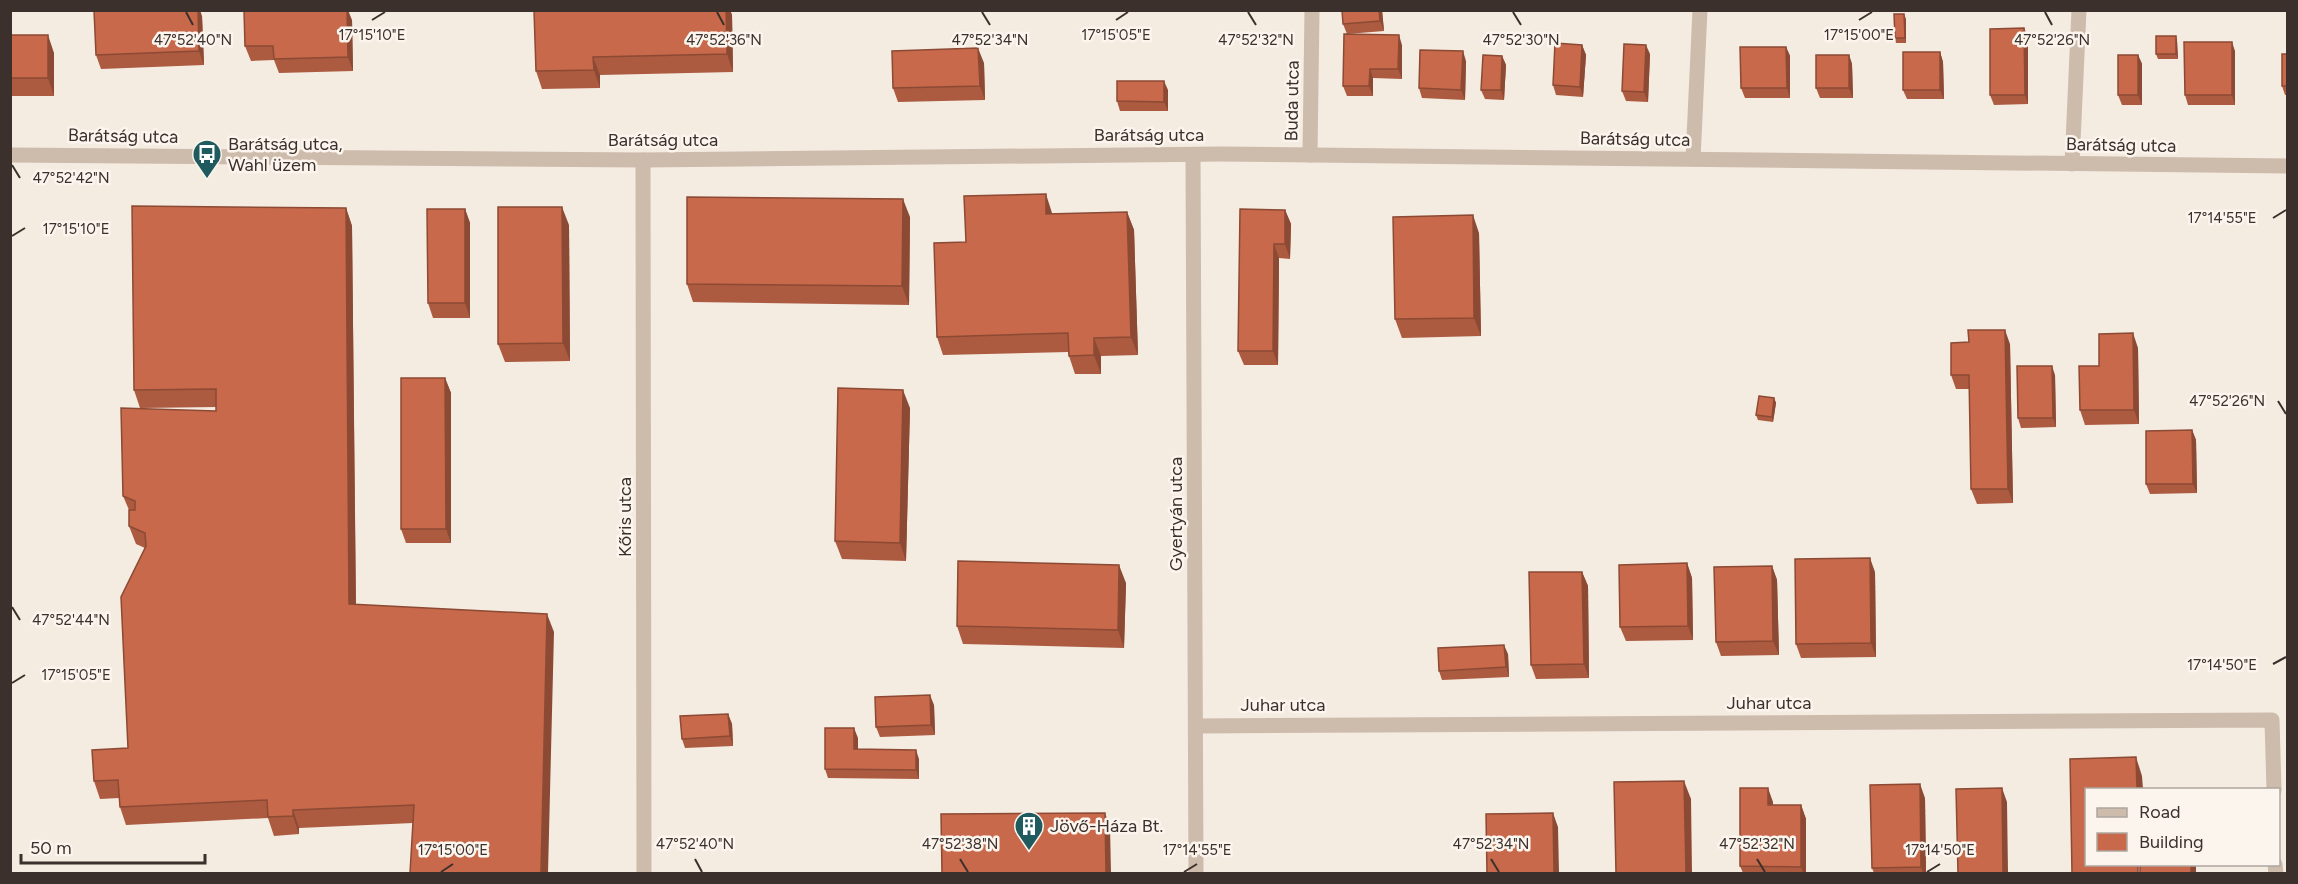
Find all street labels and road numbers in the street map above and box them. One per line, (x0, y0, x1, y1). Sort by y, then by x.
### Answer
street label: Buda utca (1280, 60, 1304, 142)
street label: Barátság utca (68, 124, 178, 148)
street label: Barátság utca (1094, 124, 1204, 146)
street label: Barátság utca (1580, 127, 1690, 151)
street label: Barátság utca (608, 129, 718, 151)
street label: Barátság utca (2066, 133, 2176, 157)
street label: Gyertyán utca (1165, 457, 1187, 571)
street label: Kőris utca (614, 477, 636, 557)
street label: Juhar utca (1727, 692, 1811, 714)
street label: Juhar utca (1241, 694, 1325, 716)

